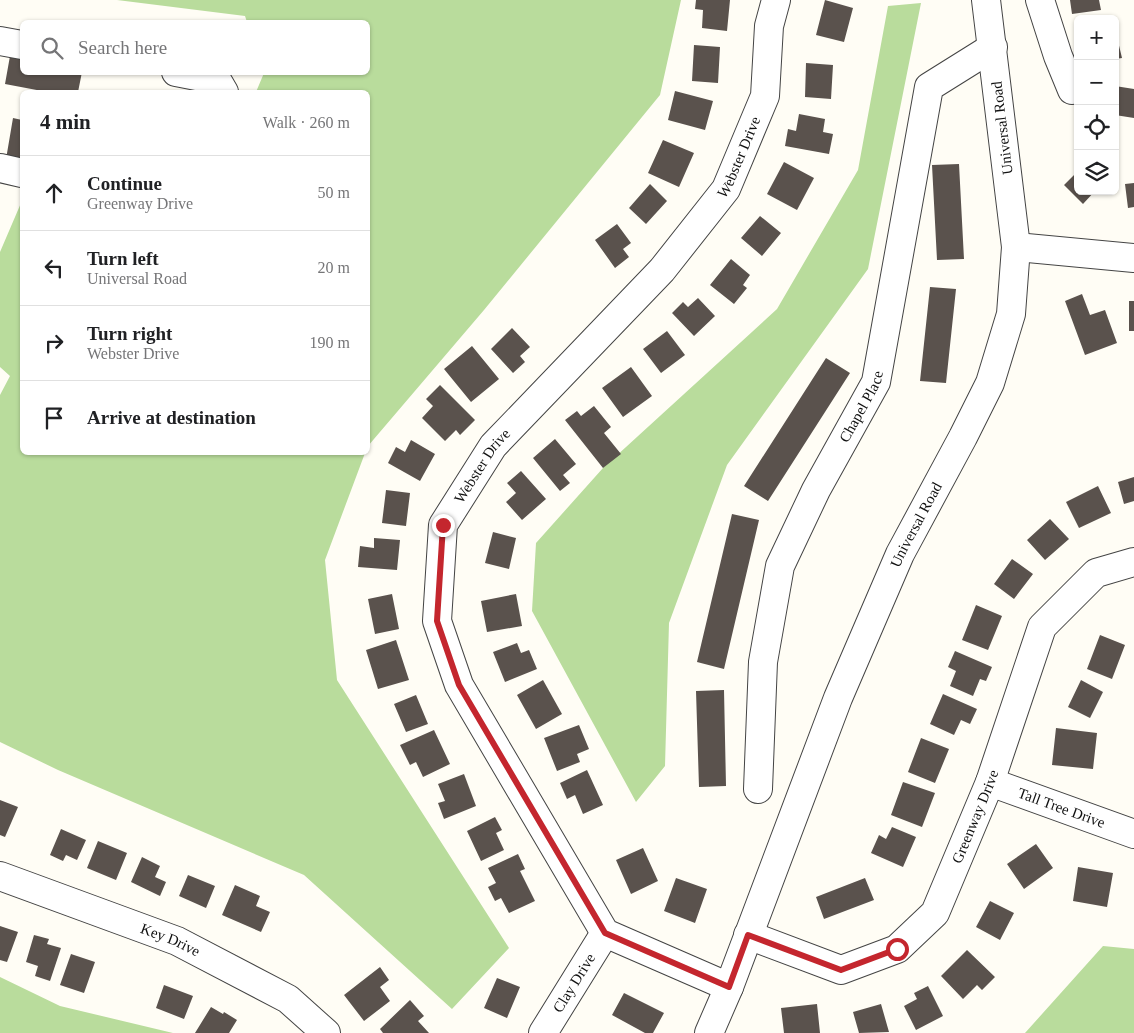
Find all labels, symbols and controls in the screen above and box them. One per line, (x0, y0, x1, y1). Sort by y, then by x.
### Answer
map controls (1074, 15, 1119, 195)
button: + (1074, 15, 1119, 60)
search box (20, 20, 370, 75)
icon: search (38, 34, 66, 62)
text: Search here (78, 37, 167, 58)
button: − (1074, 60, 1119, 105)
street label: Universal Road (988, 80, 1016, 175)
button: locate (1074, 105, 1119, 150)
text: 4 min (40, 110, 91, 134)
text: Walk · 260 m (263, 114, 350, 131)
street label: Webster Drive (714, 114, 764, 201)
button: layers (1074, 150, 1119, 195)
text: Continue (87, 173, 162, 194)
icon: ahead (40, 179, 68, 207)
text: 50 m (318, 184, 350, 201)
text: Greenway Drive (87, 195, 193, 212)
text: Turn left (87, 248, 159, 269)
icon: left (40, 254, 68, 282)
text: 20 m (318, 259, 350, 276)
text: Universal Road (87, 270, 187, 287)
text: Turn right (87, 323, 172, 344)
icon: right (40, 329, 68, 357)
text: 190 m (310, 334, 350, 351)
text: Webster Drive (87, 345, 179, 362)
street label: Chapel Place (836, 369, 886, 445)
icon: arrive (40, 404, 68, 432)
text: Arrive at destination (87, 407, 256, 428)
street label: Webster Drive (451, 425, 514, 506)
street label: Universal Road (887, 479, 945, 570)
route end (432, 514, 455, 537)
street label: Greenway Drive (949, 768, 1002, 866)
street label: Tall Tree Drive (1016, 785, 1108, 831)
street label: Key Drive (139, 920, 203, 960)
route start (886, 938, 909, 961)
street label: Clay Drive (550, 950, 599, 1015)

